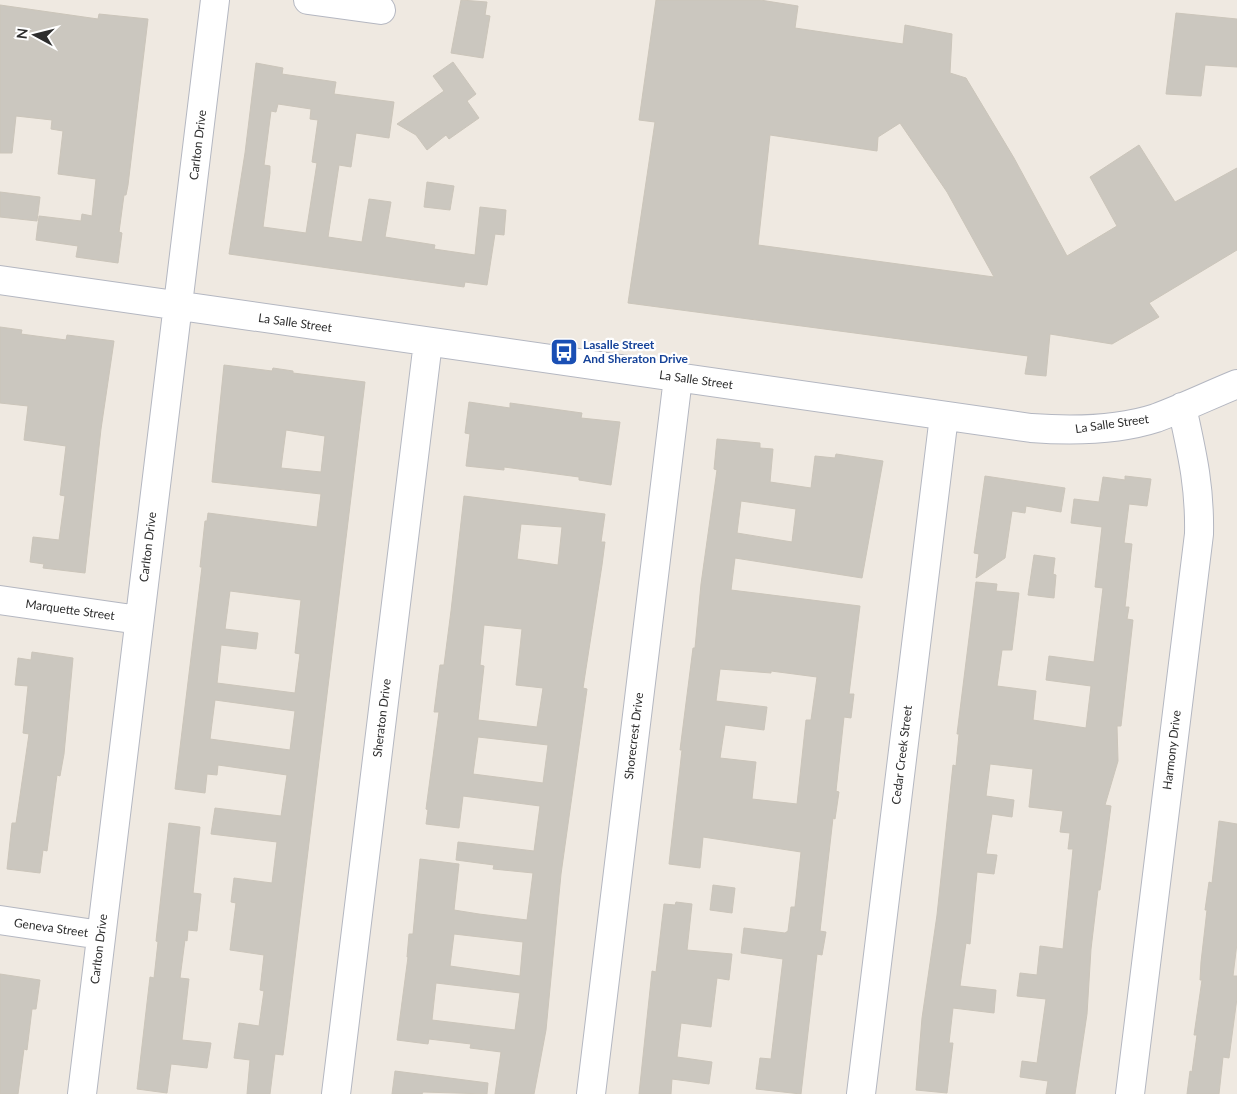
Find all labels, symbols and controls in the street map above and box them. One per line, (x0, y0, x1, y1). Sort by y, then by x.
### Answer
north arrow (10, 10, 60, 60)
text: N (13, 27, 31, 40)
street label: Carlton Drive (186, 109, 209, 181)
street label: La Salle Street (257, 310, 334, 335)
bus stop icon: Lasalle Street And Sheraton Drive (549, 337, 579, 367)
place label: Lasalle Street And Sheraton Drive (582, 337, 689, 366)
street label: La Salle Street (658, 367, 735, 392)
street label: La Salle Street (1074, 411, 1150, 436)
street label: Carlton Drive (136, 511, 159, 583)
street label: Marquette Street (24, 596, 116, 623)
street label: Sheraton Drive (369, 678, 394, 758)
street label: Shorecrest Drive (621, 691, 646, 780)
street label: Cedar Creek Street (888, 704, 915, 805)
street label: Harmony Drive (1159, 709, 1184, 791)
street label: Carlton Drive (87, 913, 110, 985)
street label: Geneva Street (13, 915, 90, 940)

